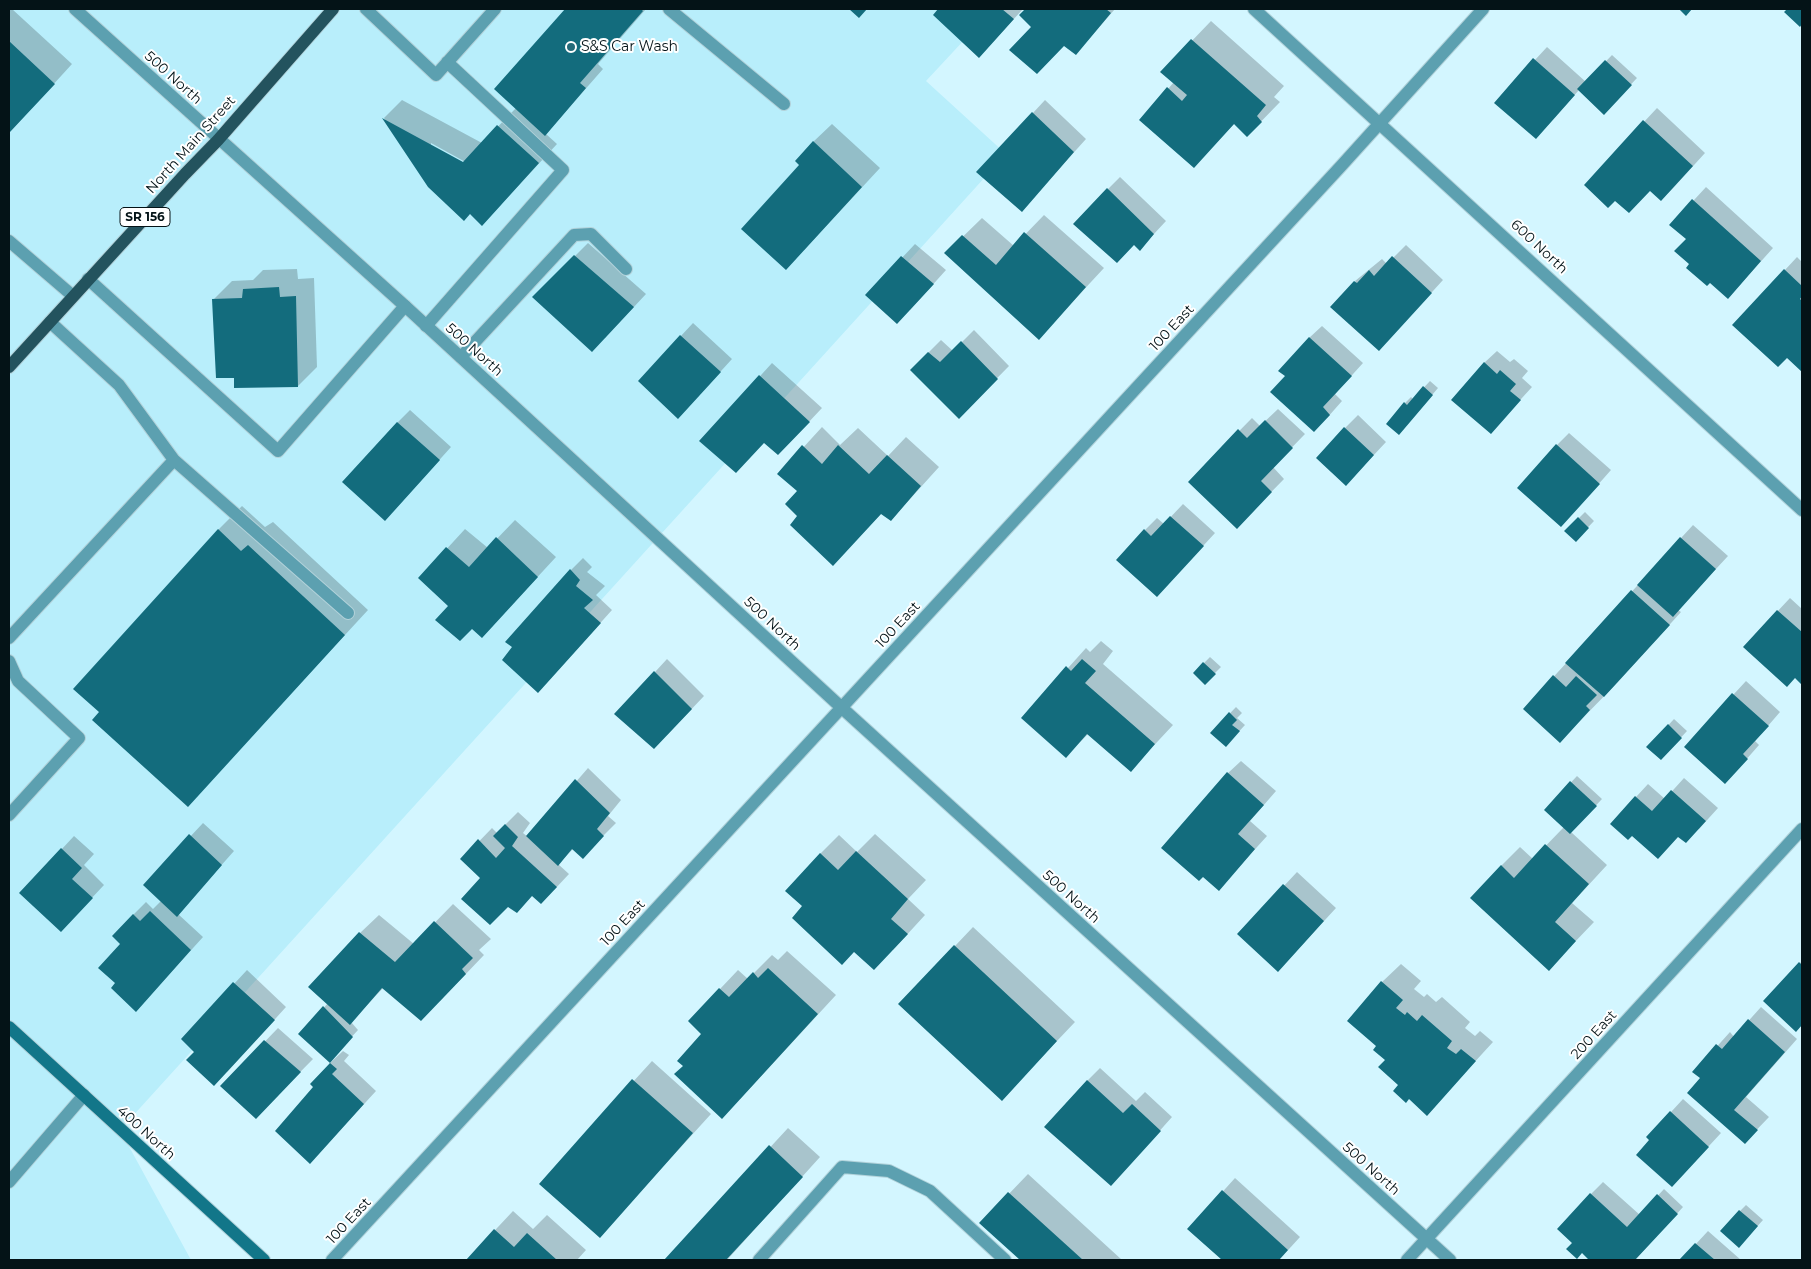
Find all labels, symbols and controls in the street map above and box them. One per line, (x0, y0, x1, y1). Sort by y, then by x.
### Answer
place label: S&S Car Wash (581, 39, 678, 55)
marker: S&S Car Wash (565, 41, 577, 53)
street label: 500 North (141, 48, 205, 108)
street label: North Main Street (143, 93, 239, 197)
road number: SR 156 (120, 208, 170, 226)
street label: 600 North (1507, 216, 1571, 278)
street label: 100 East (1146, 301, 1198, 355)
street label: 500 North (442, 320, 506, 380)
street label: 500 North (740, 594, 804, 654)
street label: 100 East (872, 598, 924, 652)
street label: 500 North (1039, 867, 1103, 927)
street label: 100 East (597, 896, 649, 950)
street label: 200 East (1568, 1007, 1620, 1063)
street label: 400 North (113, 1102, 179, 1164)
street label: 500 North (1339, 1139, 1403, 1199)
street label: 100 East (323, 1194, 375, 1248)

